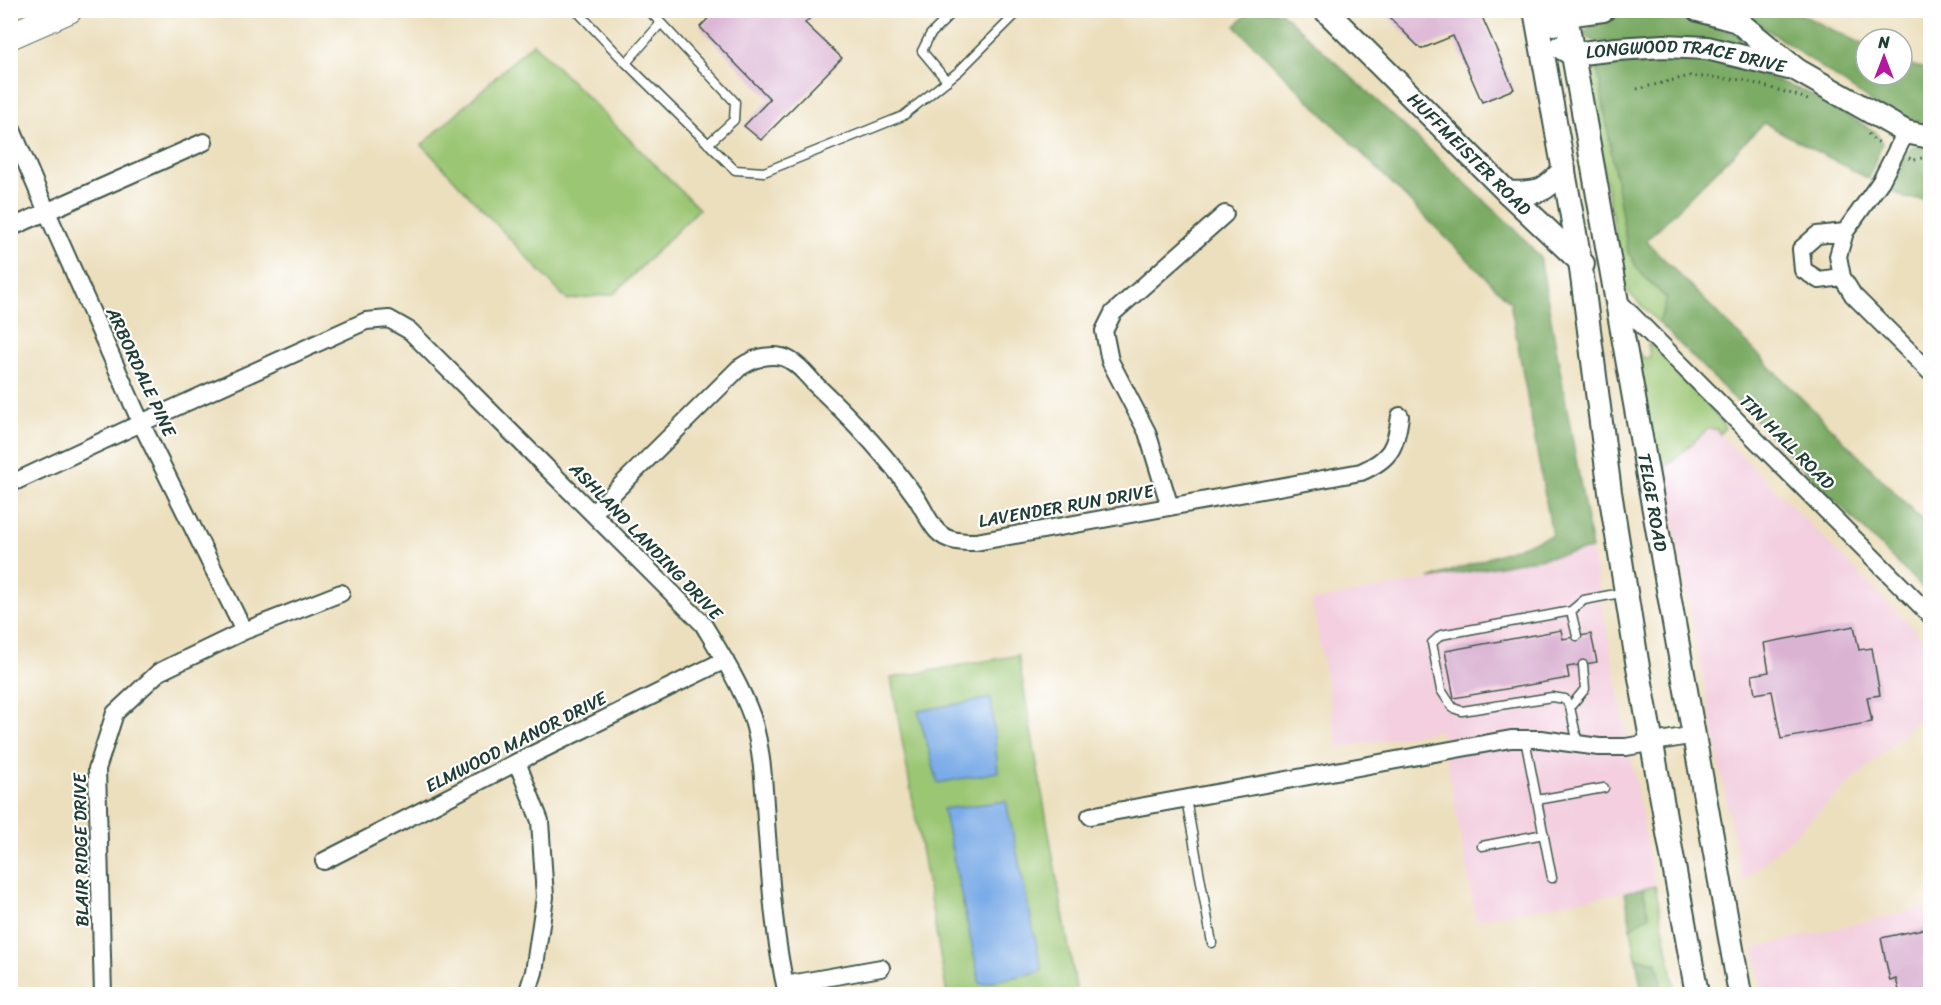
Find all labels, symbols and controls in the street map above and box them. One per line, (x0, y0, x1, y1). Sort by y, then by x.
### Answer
north arrow (1854, 27, 1914, 87)
text: N (1877, 28, 1890, 57)
street label: LONGWOOD TRACE DRIVE (1584, 30, 1790, 83)
street label: HUFFMEISTER ROAD (1399, 84, 1539, 224)
street label: ARBORDALE PINE (96, 301, 186, 443)
street label: TIN HALL ROAD (1731, 386, 1843, 498)
street label: TELGE ROAD (1628, 451, 1677, 554)
street label: ASHLAND LANDING DRIVE (561, 453, 731, 629)
street label: LAVENDER RUN DRIVE (976, 475, 1157, 537)
street label: ELMWOOD MANOR DRIVE (419, 682, 613, 802)
street label: BLAIR RIDGE DRIVE (64, 772, 98, 927)

